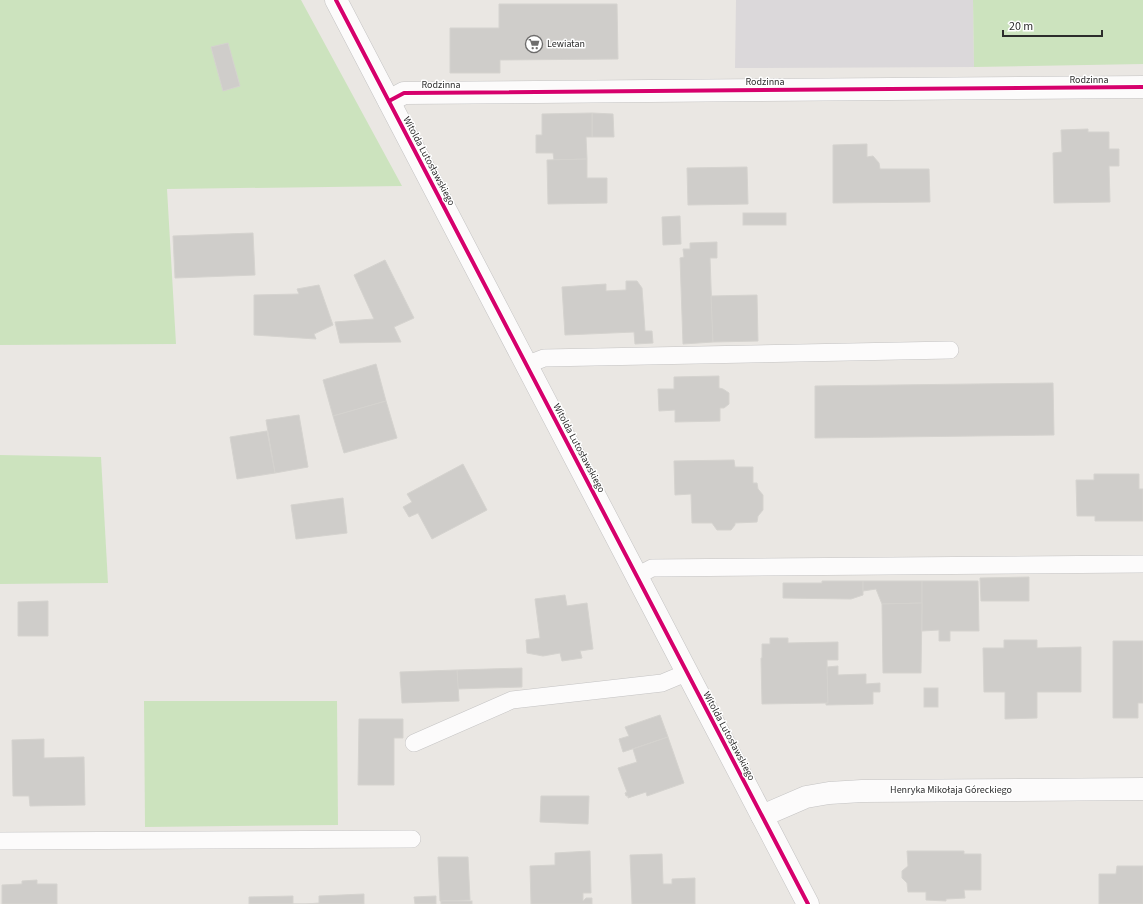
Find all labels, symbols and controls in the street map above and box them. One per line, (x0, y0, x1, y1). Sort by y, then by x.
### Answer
scale bar (1003, 12, 1102, 38)
text: 20 m (1009, 18, 1033, 35)
supermarket icon: Lewiatan (524, 34, 544, 54)
place label: Lewiatan (547, 37, 585, 51)
street label: Rodzinna (1069, 73, 1109, 87)
street label: Rodzinna (745, 75, 785, 89)
street label: Rodzinna (421, 78, 461, 92)
street label: Witolda Lutosławskiego (400, 114, 458, 208)
street label: Witolda Lutosławskiego (550, 401, 608, 495)
street label: Witolda Lutosławskiego (700, 689, 758, 783)
street label: Henryka Mikołaja Góreckiego (890, 783, 1012, 797)

